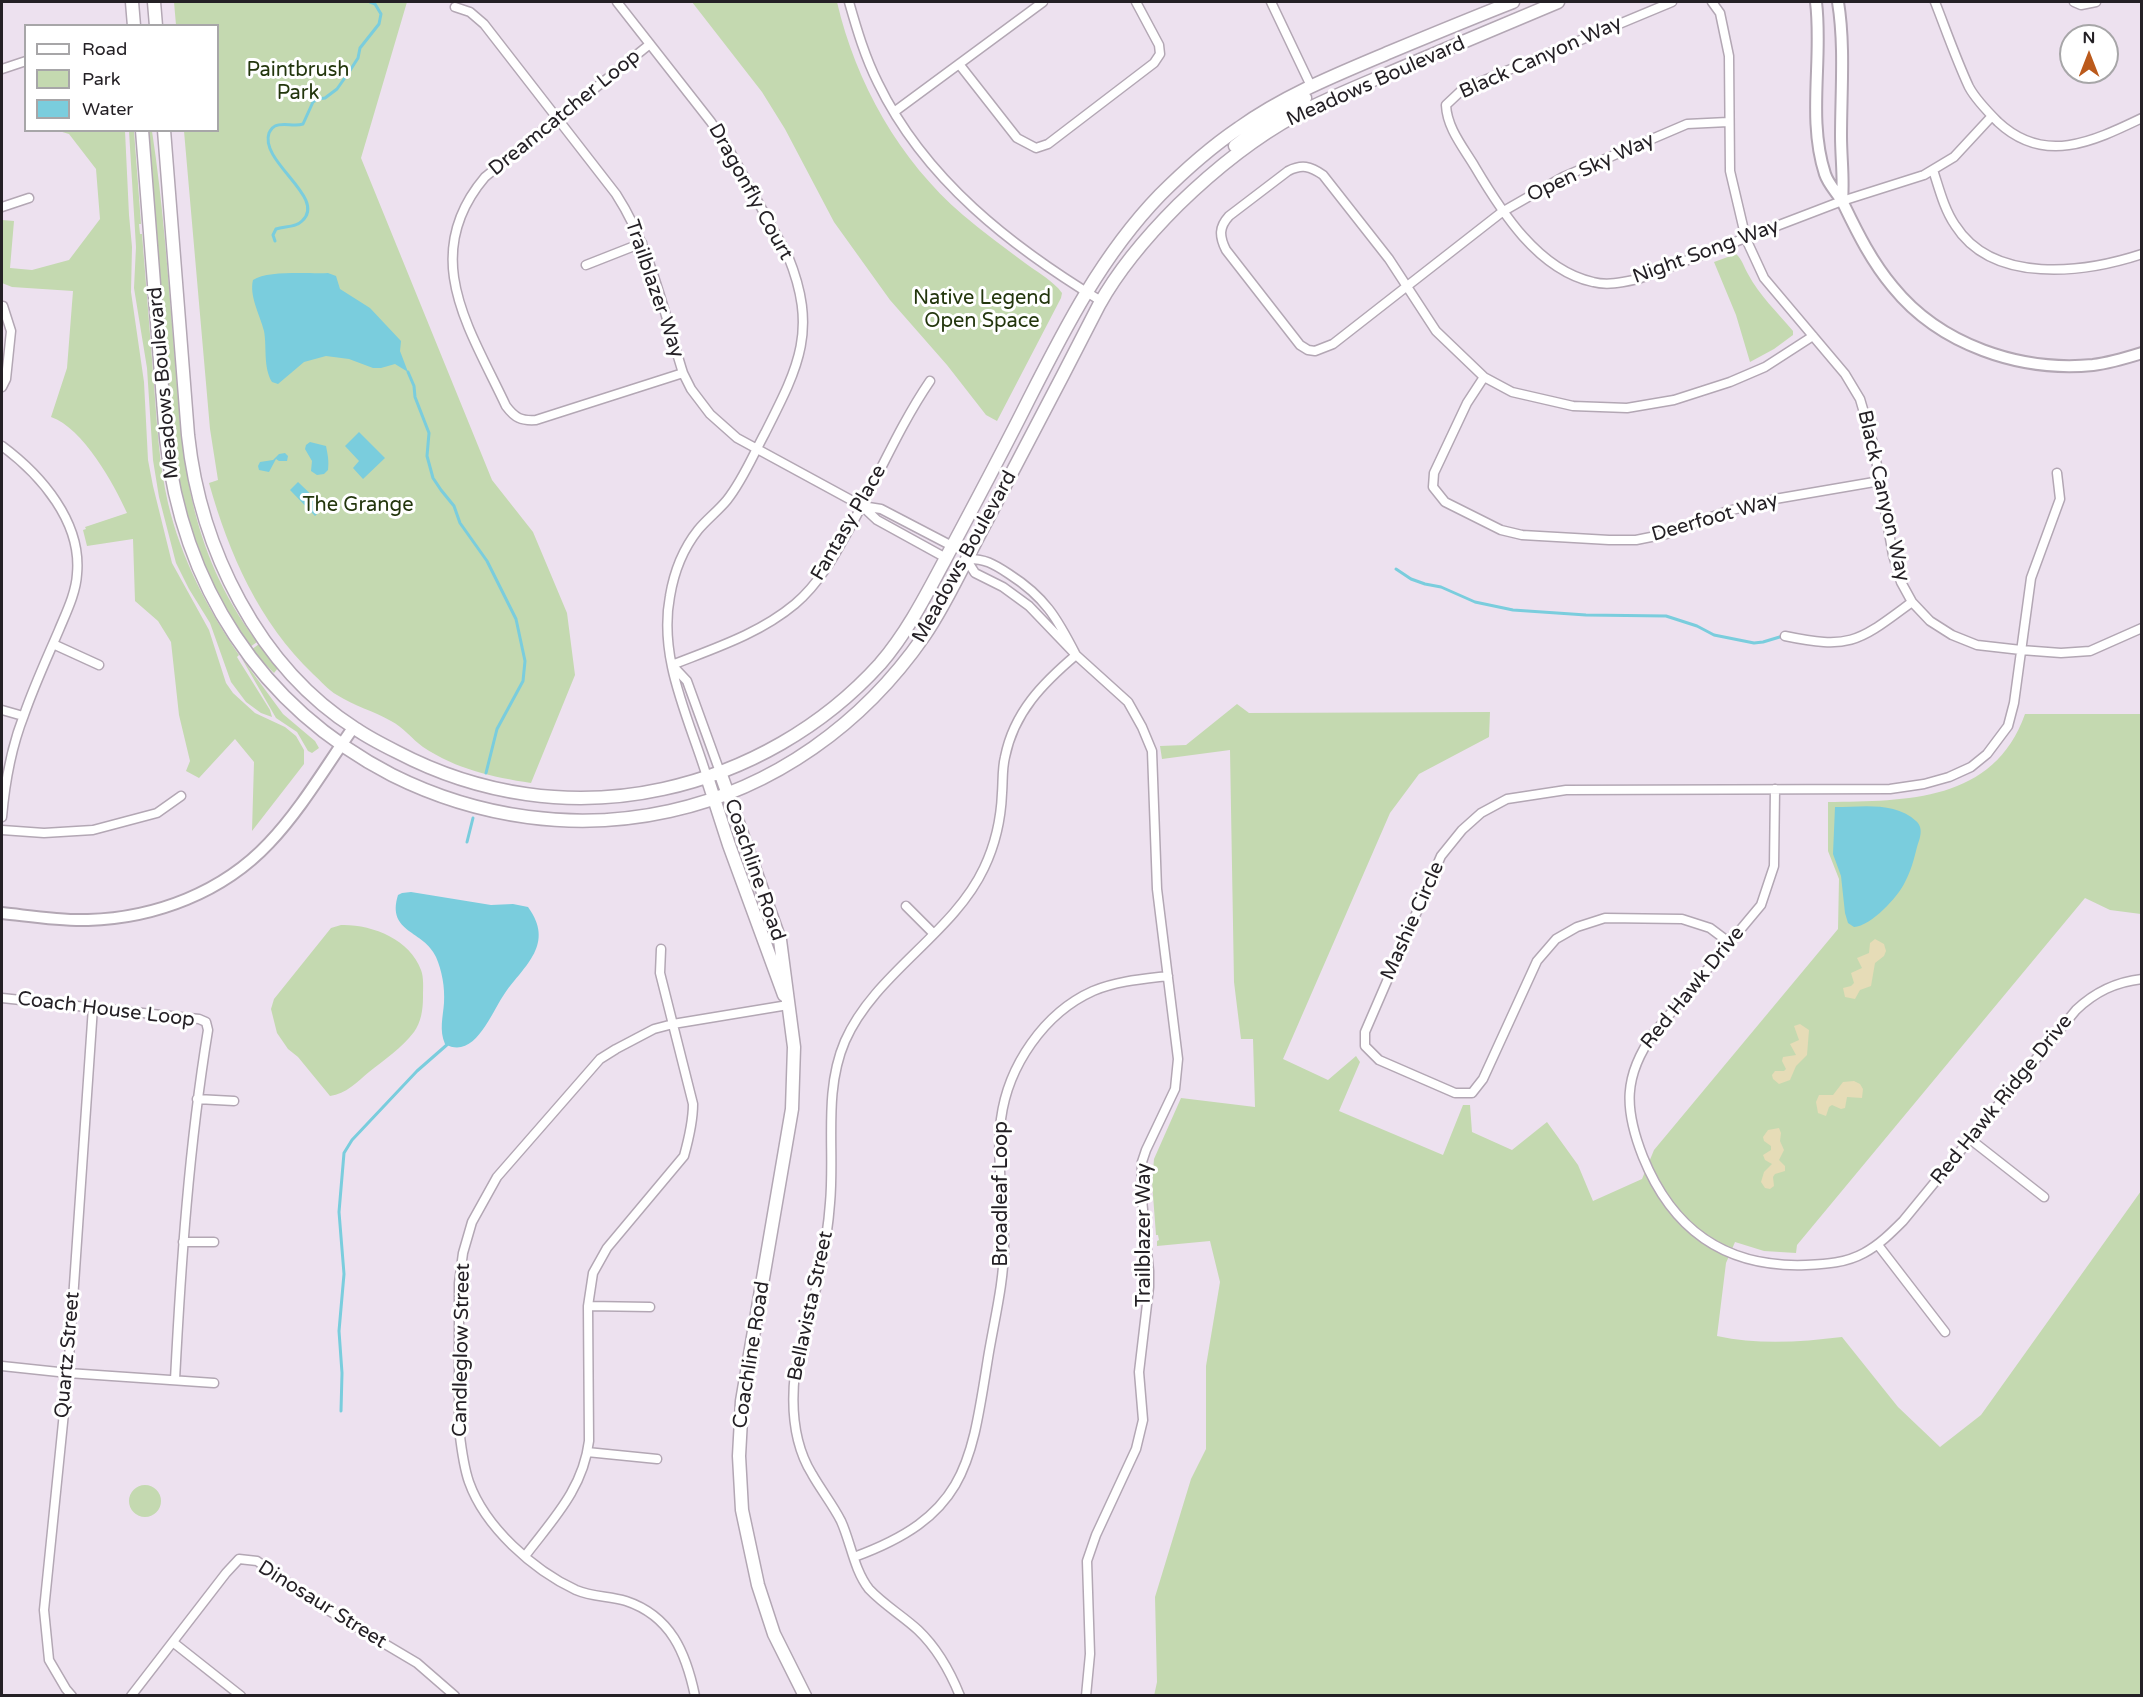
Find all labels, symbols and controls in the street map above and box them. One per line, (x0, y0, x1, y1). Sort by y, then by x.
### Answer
street label: Black Canyon Way (1456, 11, 1626, 105)
legend (24, 24, 219, 132)
north arrow (2059, 24, 2119, 84)
text: N (2083, 28, 2095, 48)
street label: Meadows Boulevard (1283, 32, 1469, 132)
text: Road (82, 38, 127, 60)
street label: Dreamcatcher Loop (484, 45, 646, 181)
park label: Paintbrush Park (247, 59, 349, 106)
text: Park (82, 68, 120, 90)
text: Water (82, 98, 133, 120)
street label: Dragonfly Court (703, 120, 797, 264)
street label: Open Sky Way (1524, 128, 1658, 208)
street label: Night Song Way (1630, 214, 1782, 290)
street label: Trailblazer Way (619, 217, 689, 361)
street label: Meadows Boulevard (144, 286, 184, 480)
park label: Native Legend Open Space (913, 287, 1051, 334)
street label: Black Canyon Way (1852, 408, 1914, 584)
street label: Fantasy Place (806, 461, 892, 585)
street label: Meadows Boulevard (908, 467, 1022, 647)
street label: Deerfoot Way (1649, 489, 1781, 547)
park label: The Grange (303, 494, 413, 518)
street label: Coachline Road (718, 796, 790, 944)
street label: Mashie Circle (1376, 858, 1450, 984)
street label: Red Hawk Drive (1636, 922, 1750, 1054)
street label: Coach House Loop (16, 987, 196, 1033)
street label: Red Hawk Ridge Drive (1926, 1010, 2078, 1190)
street label: Broadleaf Loop (990, 1121, 1014, 1267)
street label: Trailblazer Way (1133, 1163, 1157, 1307)
street label: Bellavista Street (783, 1229, 839, 1383)
street label: Candleglow Street (448, 1263, 476, 1437)
street label: Coachline Road (729, 1280, 775, 1430)
street label: Quartz Street (51, 1291, 85, 1419)
street label: Dinosaur Street (253, 1556, 391, 1654)

